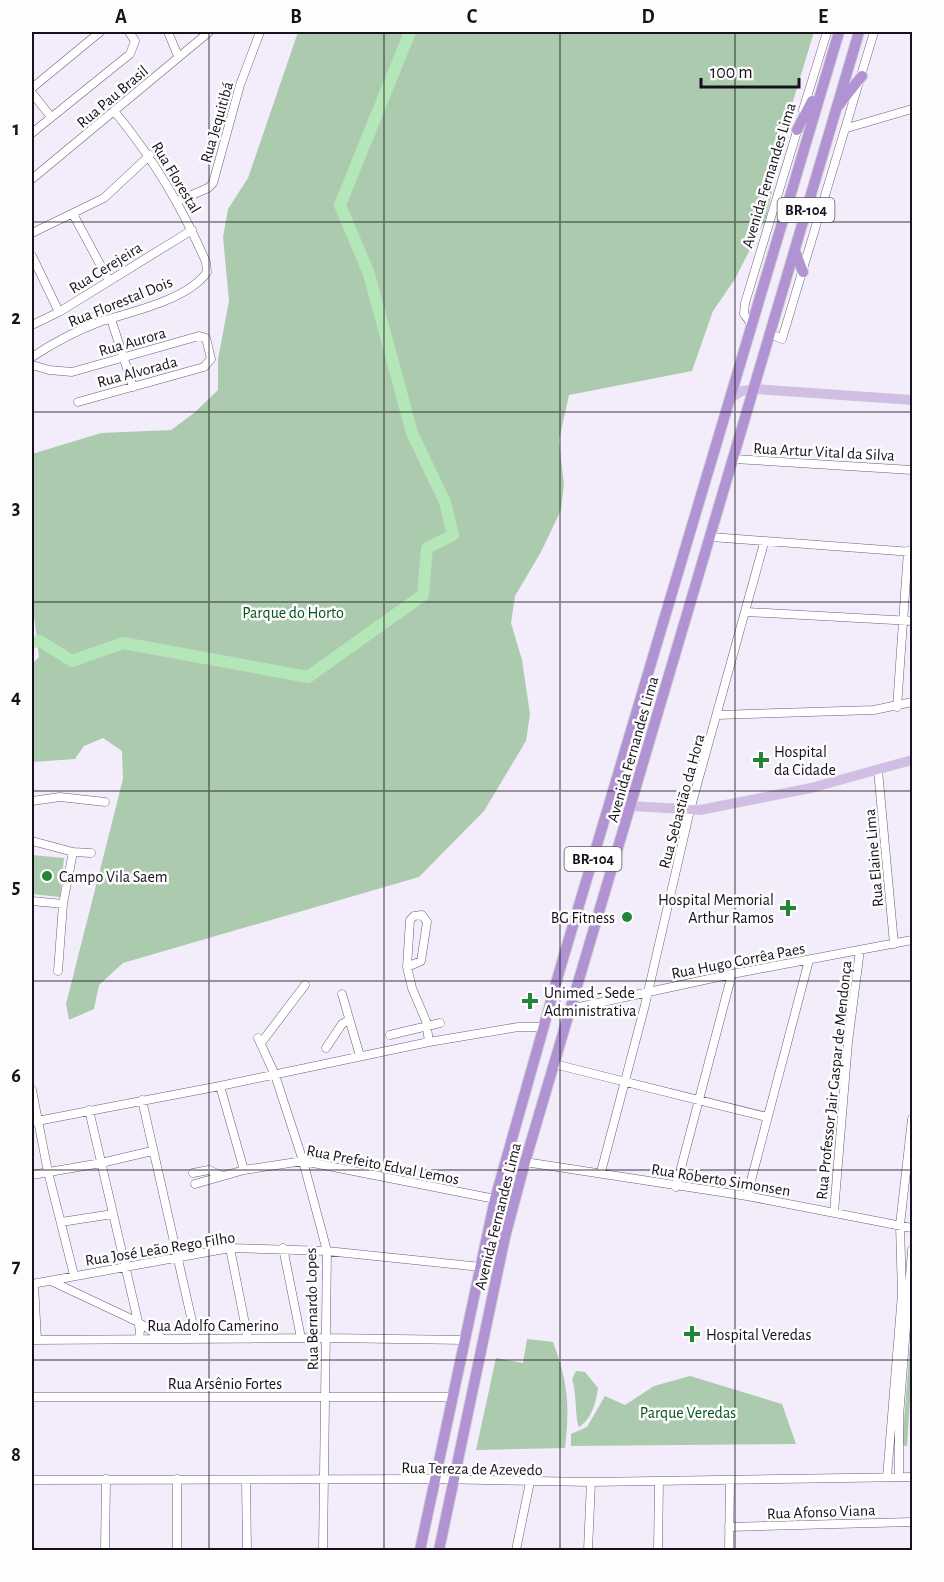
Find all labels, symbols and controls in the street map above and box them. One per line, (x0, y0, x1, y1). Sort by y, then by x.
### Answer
text: A (115, 7, 127, 27)
text: B (290, 7, 302, 27)
text: C (467, 7, 478, 27)
text: D (641, 7, 655, 27)
text: E (818, 7, 828, 27)
scale bar (701, 51, 798, 89)
street label: Rua Pau Brasil (74, 63, 151, 131)
text: 100 m (710, 64, 753, 82)
street label: Rua Jequitibá (198, 80, 236, 165)
street label: Avenida Fernandes Lima (739, 101, 799, 250)
text: 1 (12, 119, 20, 139)
street label: Rua Florestal (149, 139, 204, 216)
road number: BR-104 (778, 198, 834, 222)
street label: Rua Cerejeira (66, 239, 145, 297)
street label: Rua Florestal Dois (66, 274, 175, 330)
text: 2 (11, 308, 21, 328)
street label: Rua Aurora (97, 325, 168, 359)
street label: Rua Alvorada (95, 354, 179, 390)
street label: Rua Artur Vital da Silva (753, 440, 895, 464)
text: 3 (12, 498, 20, 518)
park label: Parque do Horto (242, 605, 344, 621)
street label: Avenida Fernandes Lima (604, 675, 661, 824)
text: 4 (11, 687, 21, 707)
street label: Rua Sebastião da Hora (656, 732, 708, 870)
place label: Hospital da Cidade (774, 744, 836, 778)
marker: Hospital da Cidade (752, 751, 770, 769)
street label: Rua Elaine Lima (862, 808, 886, 908)
road number: BR-104 (564, 847, 622, 871)
marker: Campo Vila Saem (40, 869, 54, 883)
place label: Campo Vila Saem (59, 869, 168, 885)
text: 5 (12, 877, 20, 897)
place label: Hospital Memorial Arthur Ramos (658, 892, 774, 926)
marker: Hospital Memorial Arthur Ramos (779, 899, 797, 917)
place label: BG Fitness (551, 910, 615, 926)
marker: BG Fitness (620, 910, 634, 924)
street label: Rua Hugo Corrêa Paes (670, 940, 807, 982)
street label: Rua Professor Jair Gaspar de Mendonça (813, 960, 855, 1200)
place label: Unimed - Sede Administrativa (544, 985, 636, 1019)
marker: Unimed - Sede Administrativa (521, 992, 539, 1010)
text: 6 (11, 1066, 21, 1086)
street label: Avenida Fernandes Lima (472, 1141, 524, 1291)
street label: Rua Prefeito Edval Lemos (305, 1142, 460, 1188)
street label: Rua Roberto Simonsen (650, 1161, 792, 1199)
street label: Rua José Leão Rego Filho (84, 1229, 236, 1269)
street label: Rua Bernardo Lopes (303, 1247, 321, 1371)
text: 7 (12, 1256, 21, 1276)
street label: Rua Adolfo Camerino (147, 1318, 279, 1334)
marker: Hospital Veredas (683, 1325, 701, 1343)
place label: Hospital Veredas (706, 1327, 811, 1343)
street label: Rua Arsênio Fortes (168, 1376, 282, 1392)
park label: Parque Veredas (640, 1405, 736, 1421)
text: 8 (11, 1445, 21, 1465)
street label: Rua Tereza de Azevedo (401, 1460, 543, 1478)
street label: Rua Afonso Viana (766, 1502, 876, 1522)

